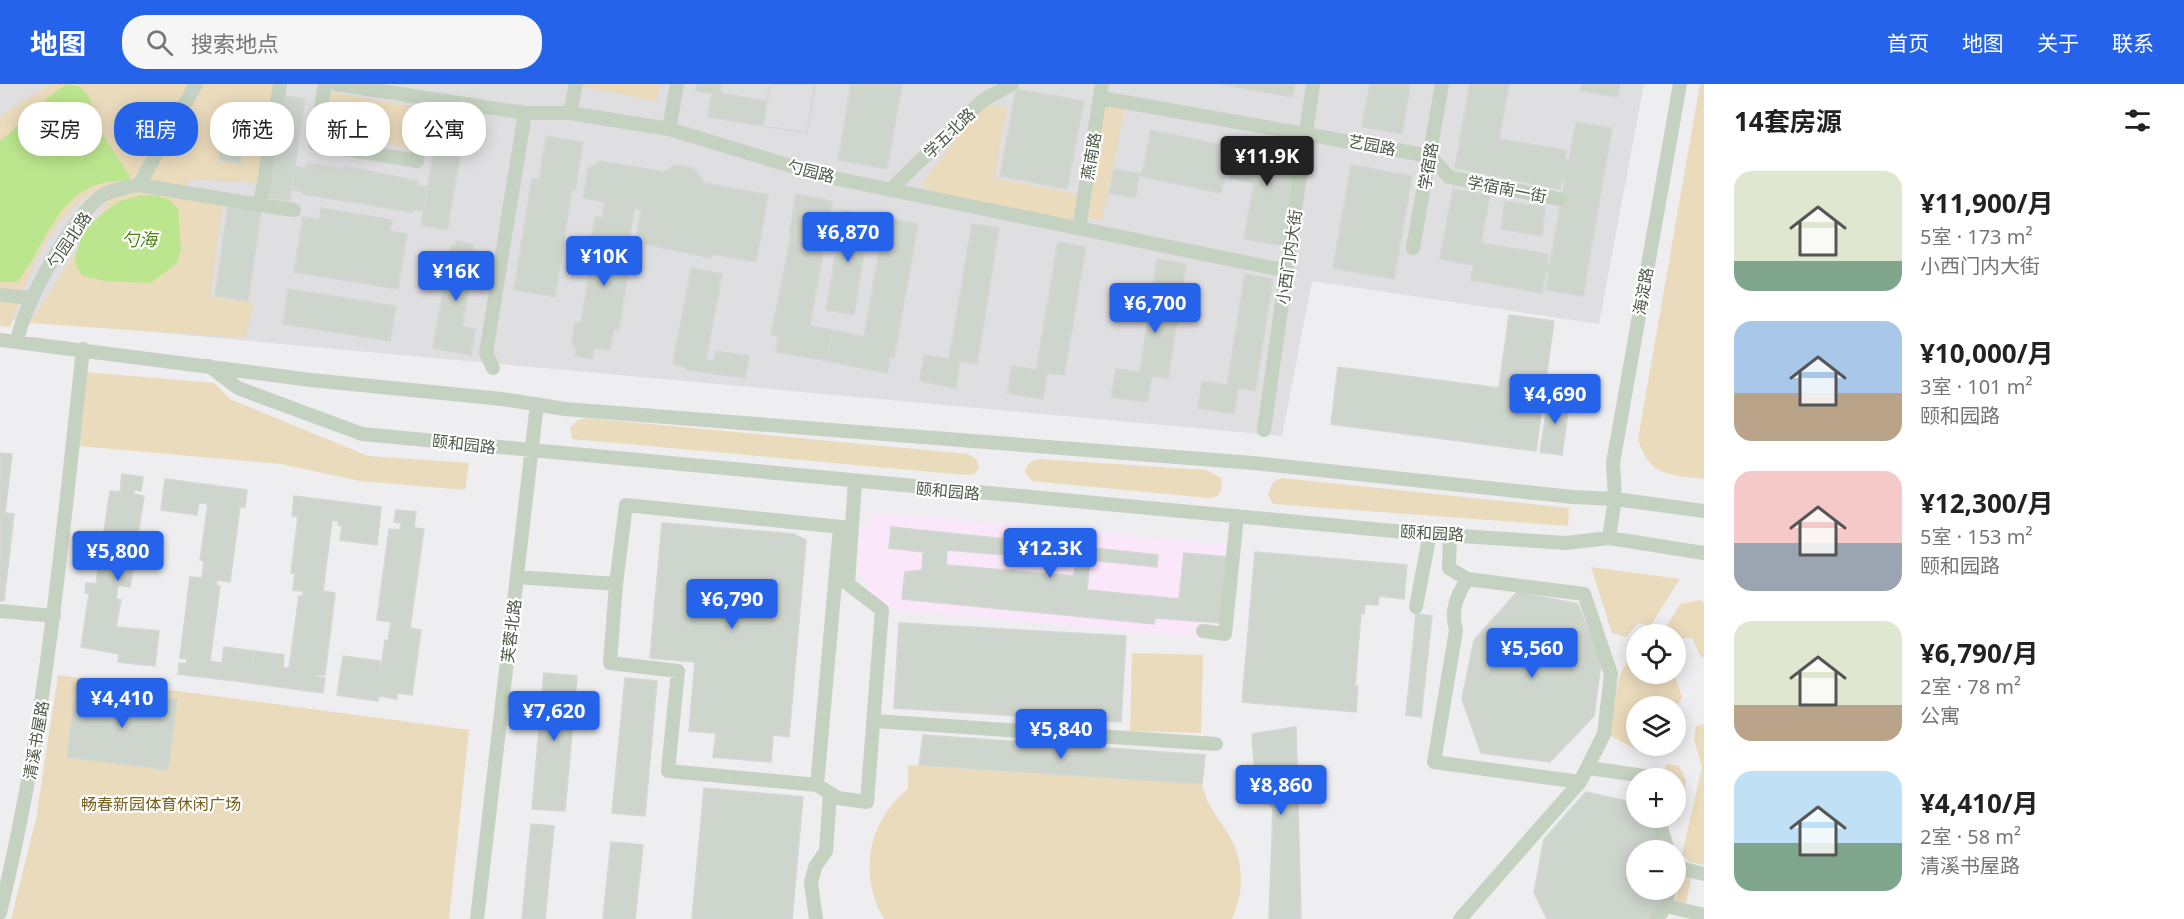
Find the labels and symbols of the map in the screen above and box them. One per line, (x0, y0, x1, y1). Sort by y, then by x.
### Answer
street label: 学五北路 (918, 103, 980, 163)
street label: 燕南路 (1076, 130, 1106, 182)
street label: 艺园路 (1346, 130, 1398, 160)
pin: ¥11.9K (1218, 136, 1316, 187)
street label: 学宿路 (1413, 140, 1443, 192)
street label: 勺园路 (785, 155, 837, 187)
street label: 学宿南一街 (1466, 171, 1548, 207)
street label: 勺园北路 (42, 207, 96, 273)
street label: 小西门内大街 (1271, 208, 1307, 306)
pin: ¥6,870 (799, 212, 897, 263)
water label: 勺海 (121, 227, 160, 251)
pin: ¥10K (568, 236, 640, 287)
pin: ¥16K (420, 251, 492, 302)
street label: 海淀路 (1628, 265, 1658, 317)
pin: ¥6,700 (1106, 283, 1204, 334)
pin: ¥4,690 (1506, 374, 1604, 425)
street label: 颐和园路 (431, 430, 497, 458)
street label: 颐和园路 (915, 477, 981, 505)
street label: 颐和园路 (1399, 520, 1465, 546)
pin: ¥12.3K (1001, 528, 1099, 579)
pin: ¥5,800 (69, 531, 167, 582)
pin: ¥6,790 (683, 579, 781, 630)
street label: 芙蓉北路 (496, 598, 526, 664)
pin: ¥5,560 (1483, 628, 1581, 679)
pin: ¥4,410 (73, 678, 171, 729)
pin: ¥7,620 (505, 691, 603, 742)
street label: 清溪书屋路 (18, 699, 54, 781)
pin: ¥5,840 (1012, 709, 1110, 760)
pin: ¥8,860 (1232, 765, 1330, 816)
park label: 畅春新园体育休闲广场 (81, 793, 241, 815)

